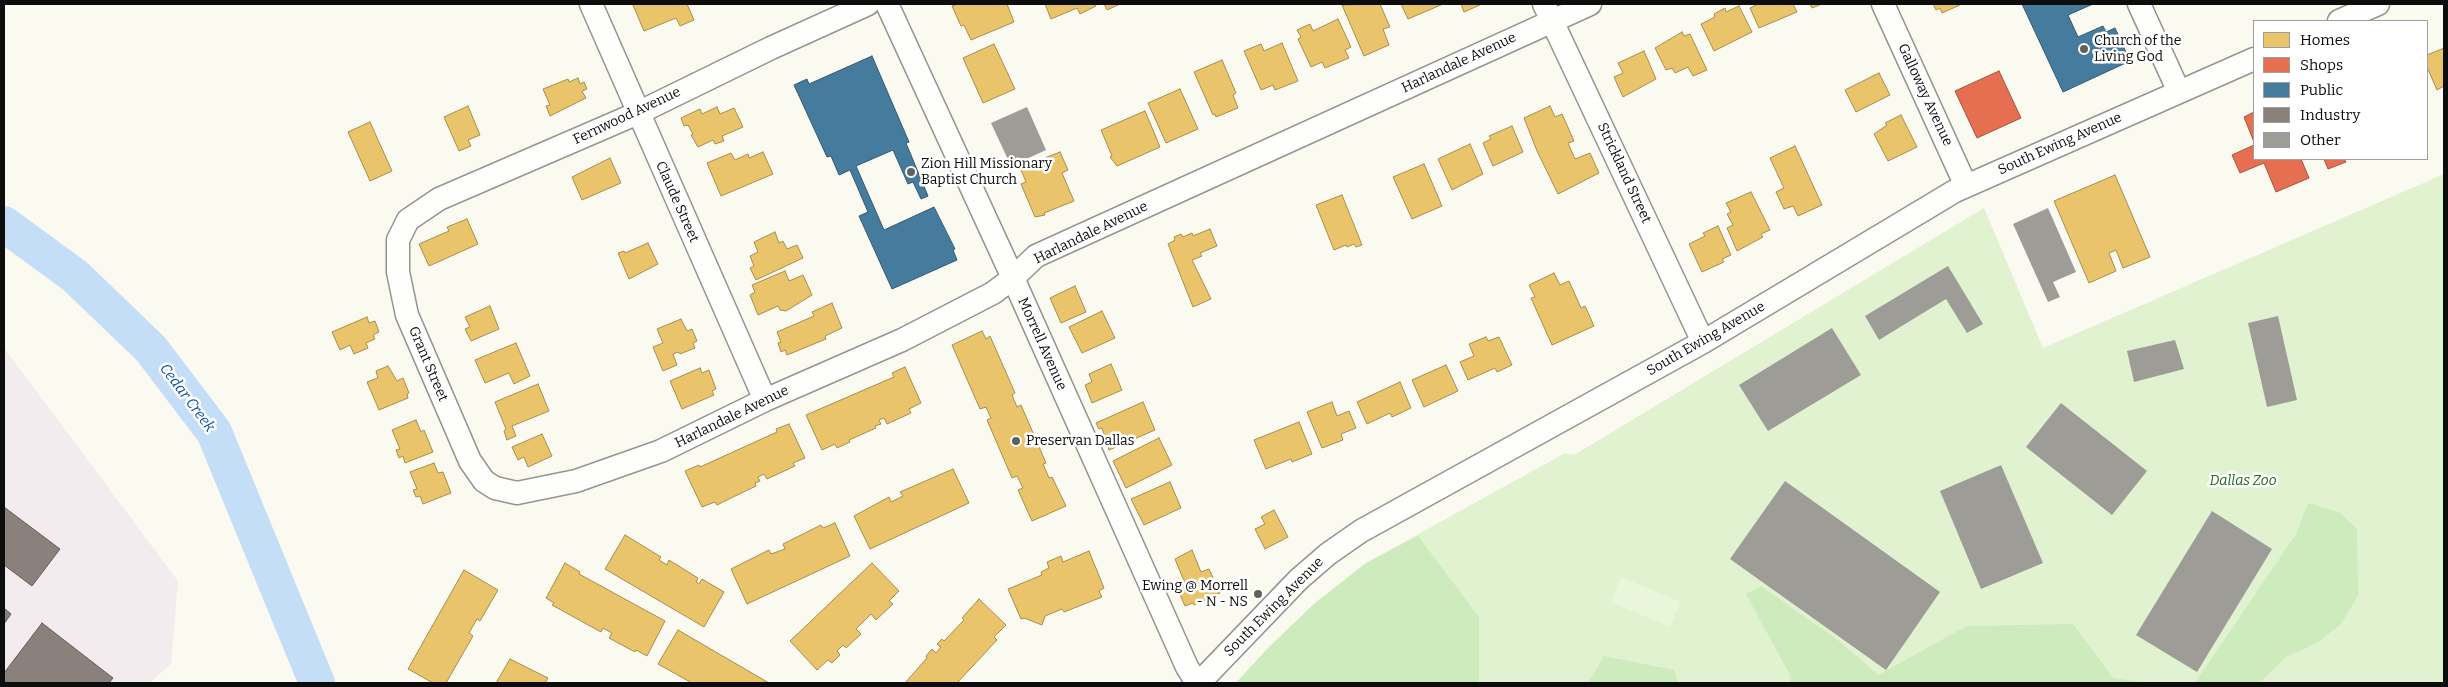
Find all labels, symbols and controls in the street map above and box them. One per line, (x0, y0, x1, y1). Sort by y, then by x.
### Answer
legend (2253, 20, 2428, 160)
street label: Harlandale Avenue (1399, 29, 1519, 97)
text: Homes (2300, 31, 2350, 49)
place label: Church of the Living God (2094, 33, 2181, 65)
street label: Galloway Avenue (1894, 41, 1956, 149)
marker: Church of the Living God (2078, 43, 2090, 55)
text: Shops (2300, 56, 2343, 74)
text: Public (2300, 81, 2343, 99)
street label: Fernwood Avenue (571, 84, 683, 148)
text: Industry (2300, 106, 2360, 124)
street label: South Ewing Avenue (1996, 109, 2124, 179)
street label: Strickland Street (1593, 120, 1655, 226)
text: Other (2300, 131, 2341, 149)
place label: Zion Hill Missionary Baptist Church (921, 156, 1052, 188)
street label: Claude Street (652, 159, 702, 245)
marker: Zion Hill Missionary Baptist Church (905, 166, 917, 178)
street label: Harlandale Avenue (1031, 198, 1151, 268)
street label: Morrell Avenue (1014, 295, 1070, 393)
street label: South Ewing Avenue (1644, 298, 1768, 380)
street label: Grant Street (405, 324, 451, 404)
water label: Cedar Creek (155, 360, 219, 436)
street label: Harlandale Avenue (672, 382, 792, 452)
place label: Preservan Dallas (1026, 433, 1134, 449)
marker: Preservan Dallas (1010, 435, 1022, 447)
park label: Dallas Zoo (2209, 473, 2277, 489)
street label: South Ewing Avenue (1221, 554, 1327, 660)
place label: Ewing @ Morrell - N - NS (1142, 578, 1248, 610)
marker: Ewing @ Morrell - N - NS (1252, 588, 1264, 600)

